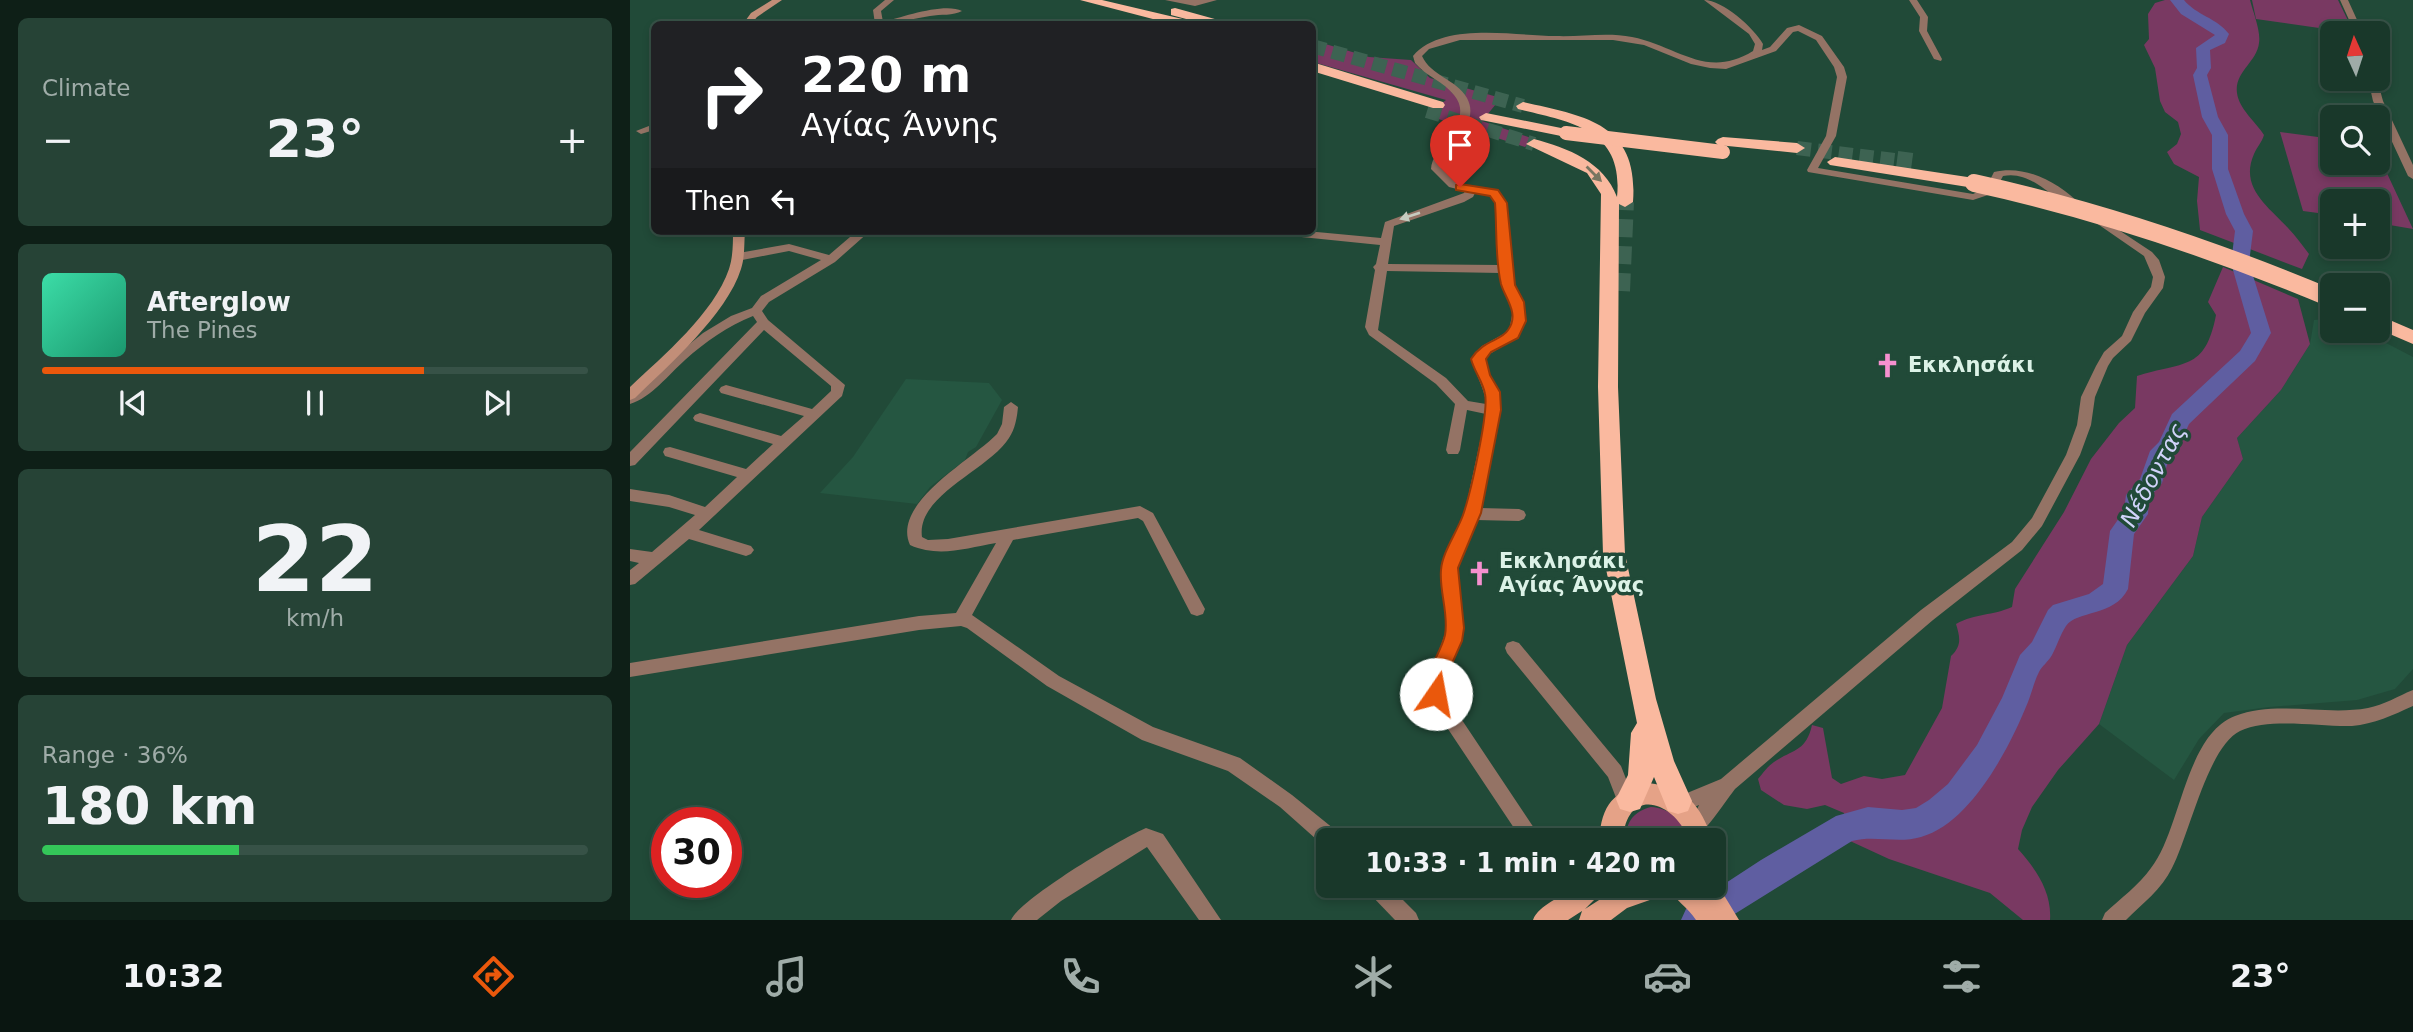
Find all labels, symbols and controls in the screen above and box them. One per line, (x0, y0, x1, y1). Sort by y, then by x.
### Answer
north arrow (2320, 21, 2390, 91)
map controls (2320, 21, 2390, 343)
text: 220 m (801, 47, 971, 104)
icon: right (686, 49, 777, 140)
text: Climate (42, 75, 131, 101)
button: search (2320, 105, 2390, 175)
text: Αγίας Άννης (801, 106, 1000, 144)
text: 23° (266, 109, 364, 169)
pin (1430, 115, 1490, 187)
text: − (42, 118, 74, 162)
text: + (556, 118, 588, 162)
icon: arrive (1441, 126, 1479, 164)
one-way arrow (1585, 165, 1602, 181)
icon: left (765, 182, 803, 220)
text: Then (686, 186, 751, 216)
button: + (2320, 189, 2390, 259)
one-way arrow (1399, 211, 1420, 222)
button: − (2320, 273, 2390, 343)
text: Afterglow (147, 287, 291, 317)
text: The Pines (147, 317, 258, 343)
church icon: Εκκλησάκι (1874, 351, 1902, 379)
place label: Εκκλησάκι (1908, 353, 2034, 377)
icon: previous (114, 384, 152, 422)
icon: pause (296, 384, 334, 422)
icon: next (478, 384, 516, 422)
water label: Νέδoντας (2115, 419, 2191, 531)
text: 22 (252, 507, 378, 612)
place label: Εκκλησάκι Αγίας Άννας (1499, 549, 1644, 597)
church icon: Εκκλησάκι Αγίας Άννας (1465, 559, 1493, 587)
text: km/h (286, 605, 344, 631)
position arrow (1399, 657, 1473, 731)
text: Range · 36% (42, 742, 188, 768)
text: 180 km (42, 776, 257, 836)
speed limit sign: 30 (651, 807, 742, 898)
text: 10:33 · 1 min · 420 m (1366, 848, 1676, 878)
icon: directions (469, 952, 518, 1001)
icon: music (762, 952, 811, 1001)
icon: phone (1056, 952, 1105, 1001)
icon: climate (1349, 952, 1398, 1001)
icon: car (1643, 952, 1692, 1001)
icon: filters (1937, 952, 1986, 1001)
text: 10:32 (122, 957, 224, 995)
text: 23° (2230, 957, 2291, 995)

